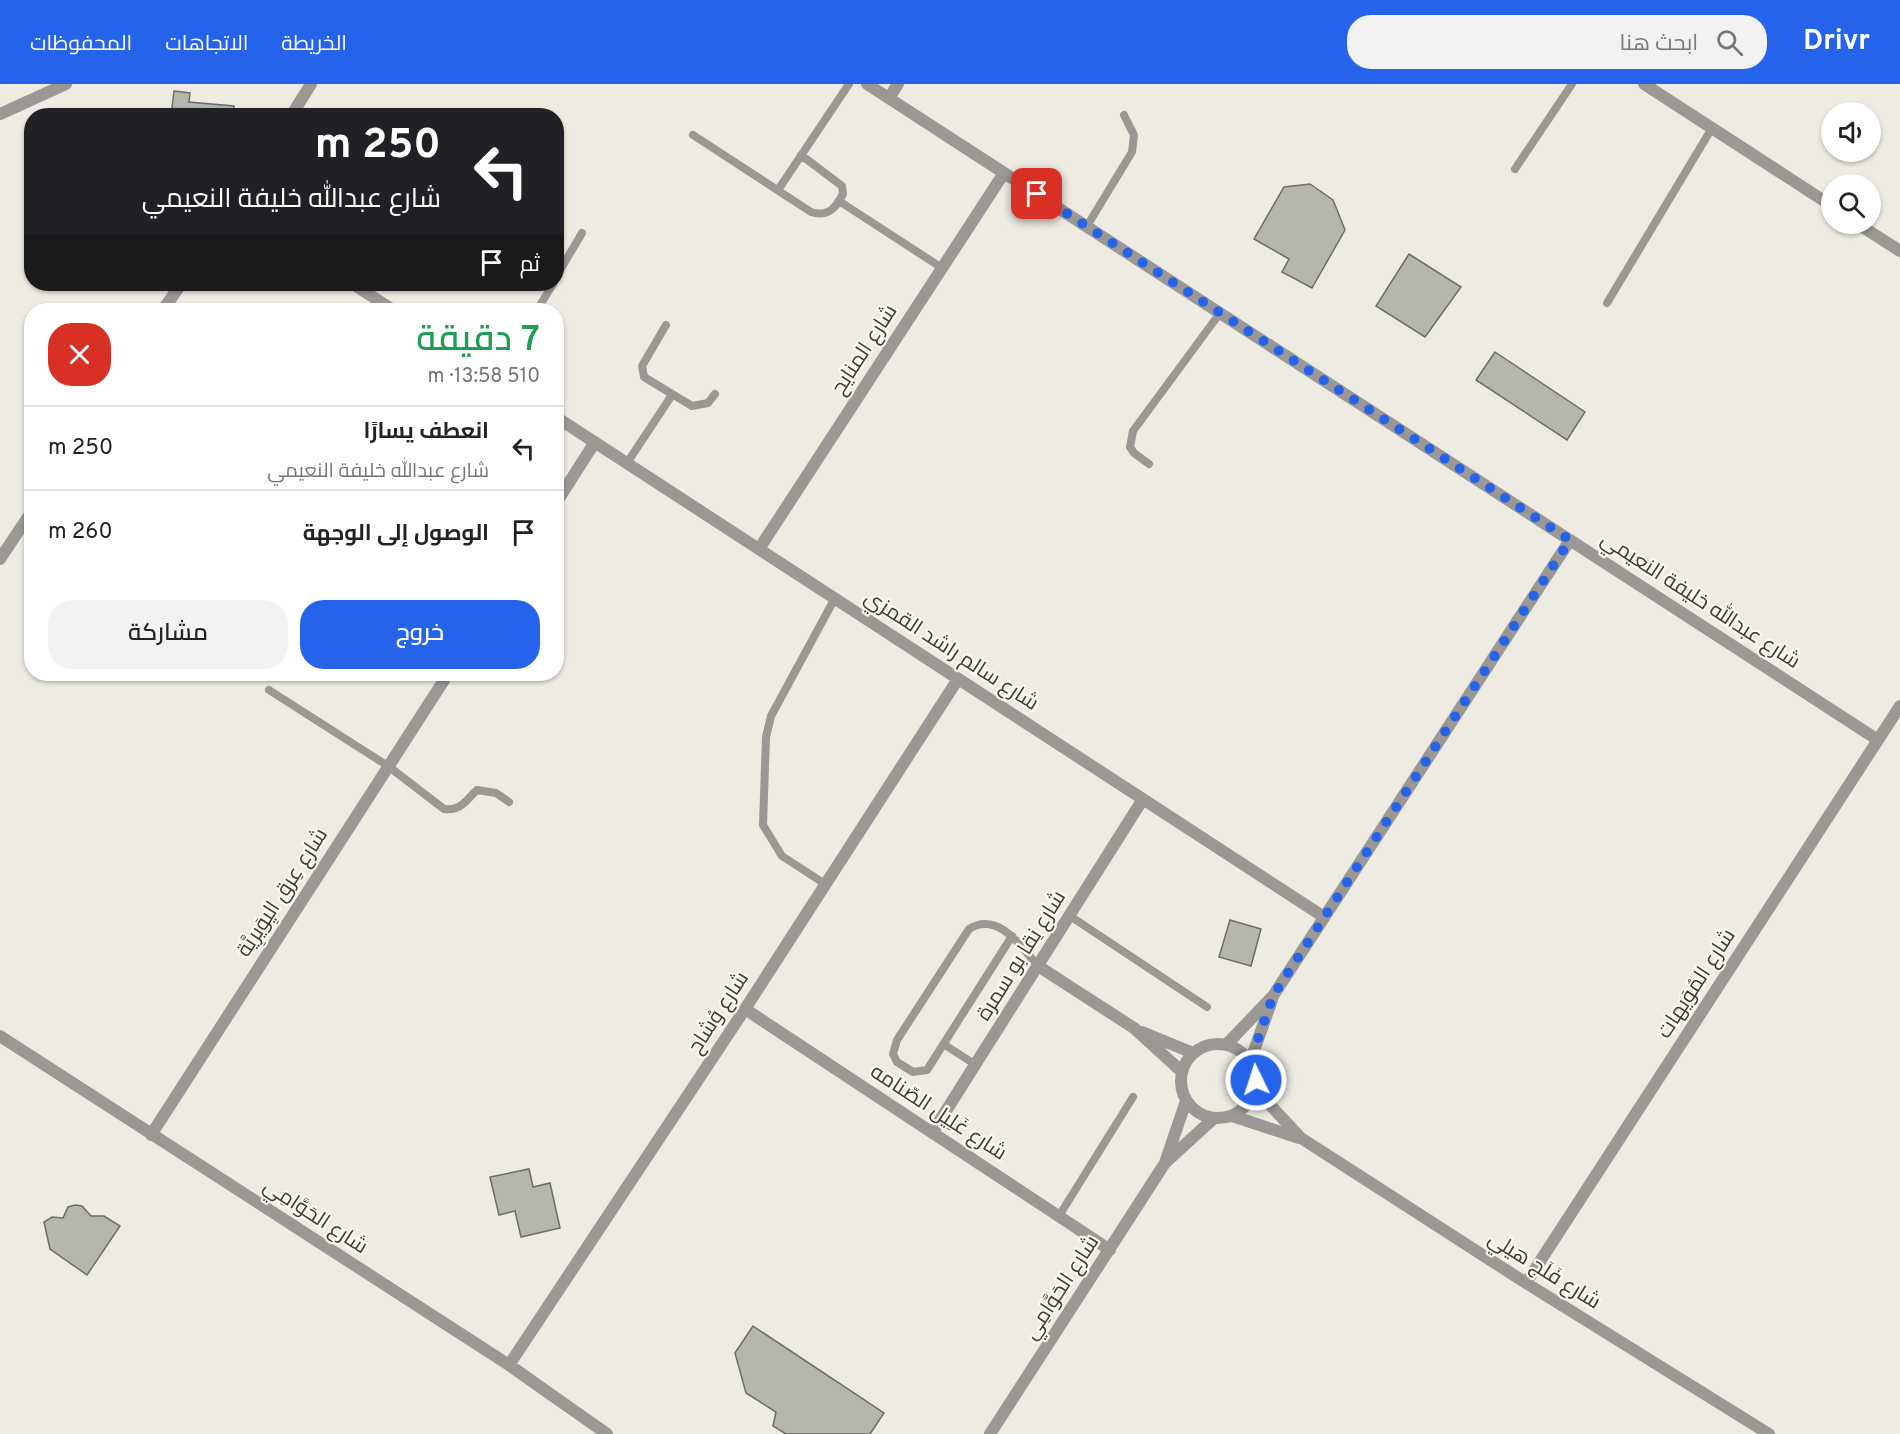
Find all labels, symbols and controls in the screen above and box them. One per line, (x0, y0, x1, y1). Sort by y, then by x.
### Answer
search box (1347, 15, 1767, 69)
text: Drivr (1803, 24, 1870, 60)
icon: search (1713, 26, 1746, 59)
text: المحفوظات (30, 31, 132, 58)
text: الاتجاهات (165, 31, 248, 58)
text: الخريطة (281, 31, 347, 58)
text: ابحث هنا (1620, 31, 1698, 58)
map controls (1821, 102, 1881, 234)
button: sound (1821, 102, 1881, 162)
text: 250 m (315, 120, 441, 173)
icon: left (462, 132, 540, 210)
pin (1011, 168, 1062, 219)
button: search (1821, 174, 1881, 234)
icon: arrive (1020, 177, 1053, 210)
text: شارع عبدالله خليفة النعيمي (142, 183, 441, 217)
icon: arrive (475, 246, 508, 279)
text: ثم (520, 252, 540, 279)
street label: شارع المنايح (826, 300, 904, 400)
text: 7 دقيقة (416, 318, 540, 364)
button: close (48, 323, 111, 386)
text: 510 m · 13:58 (428, 364, 540, 390)
text: انعطف يسارًا (364, 419, 489, 446)
icon: left (507, 432, 540, 465)
text: 250 m (48, 435, 113, 462)
text: شارع عبدالله خليفة النعيمي (267, 459, 489, 485)
icon: arrive (507, 516, 540, 549)
text: 260 m (48, 519, 113, 546)
text: الوصول إلى الوجهة (303, 521, 489, 548)
street label: شارع عبدالله خليفة النعيمي (1594, 525, 1806, 677)
street label: شارع سالم راشد القمزي (858, 585, 1043, 718)
button: مشاركة (48, 600, 288, 669)
button: خروج (300, 600, 540, 669)
street label: شارع عِرق اليِوَيرِيَّة (231, 823, 335, 963)
street label: شارع نِقا بو سمرة (971, 886, 1073, 1026)
street label: شارع المُوَيهات (1651, 924, 1743, 1044)
street label: شارع وُشاح (682, 967, 756, 1059)
position arrow (1224, 1048, 1288, 1112)
street label: شارع غَلِيل الصّنامه (865, 1059, 1011, 1167)
street label: شارع الحَوَّامِي (257, 1173, 372, 1262)
street label: شارع فَلَج هيلي (1482, 1226, 1605, 1317)
street label: شارع الحَوَّامِي (1018, 1231, 1107, 1346)

